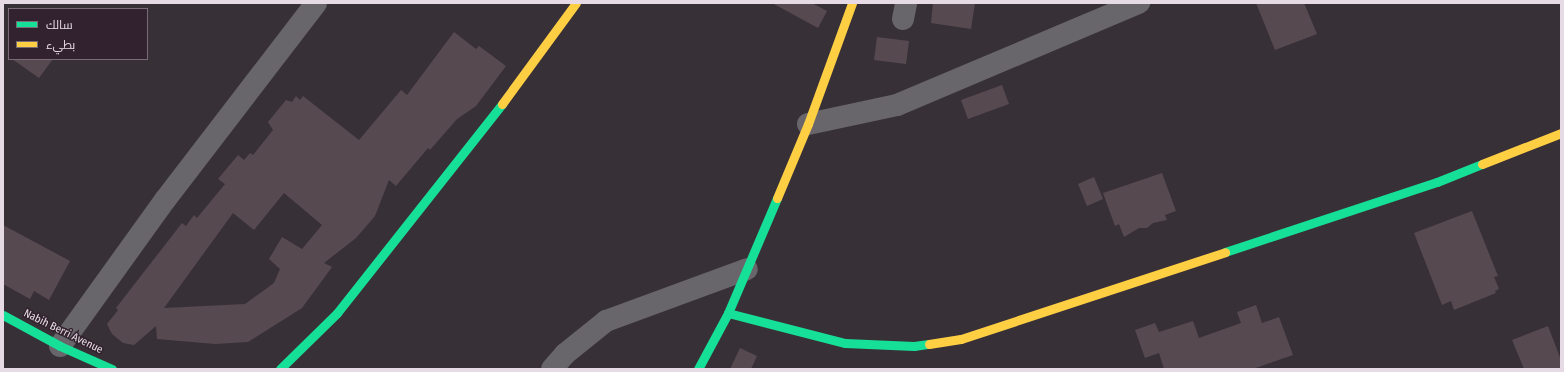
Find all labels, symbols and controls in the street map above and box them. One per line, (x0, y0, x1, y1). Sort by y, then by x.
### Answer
legend (8, 8, 148, 60)
text: سالك (46, 18, 73, 32)
text: بطيء (46, 38, 75, 52)
street label: Nabih Berri Avenue (21, 307, 105, 357)

